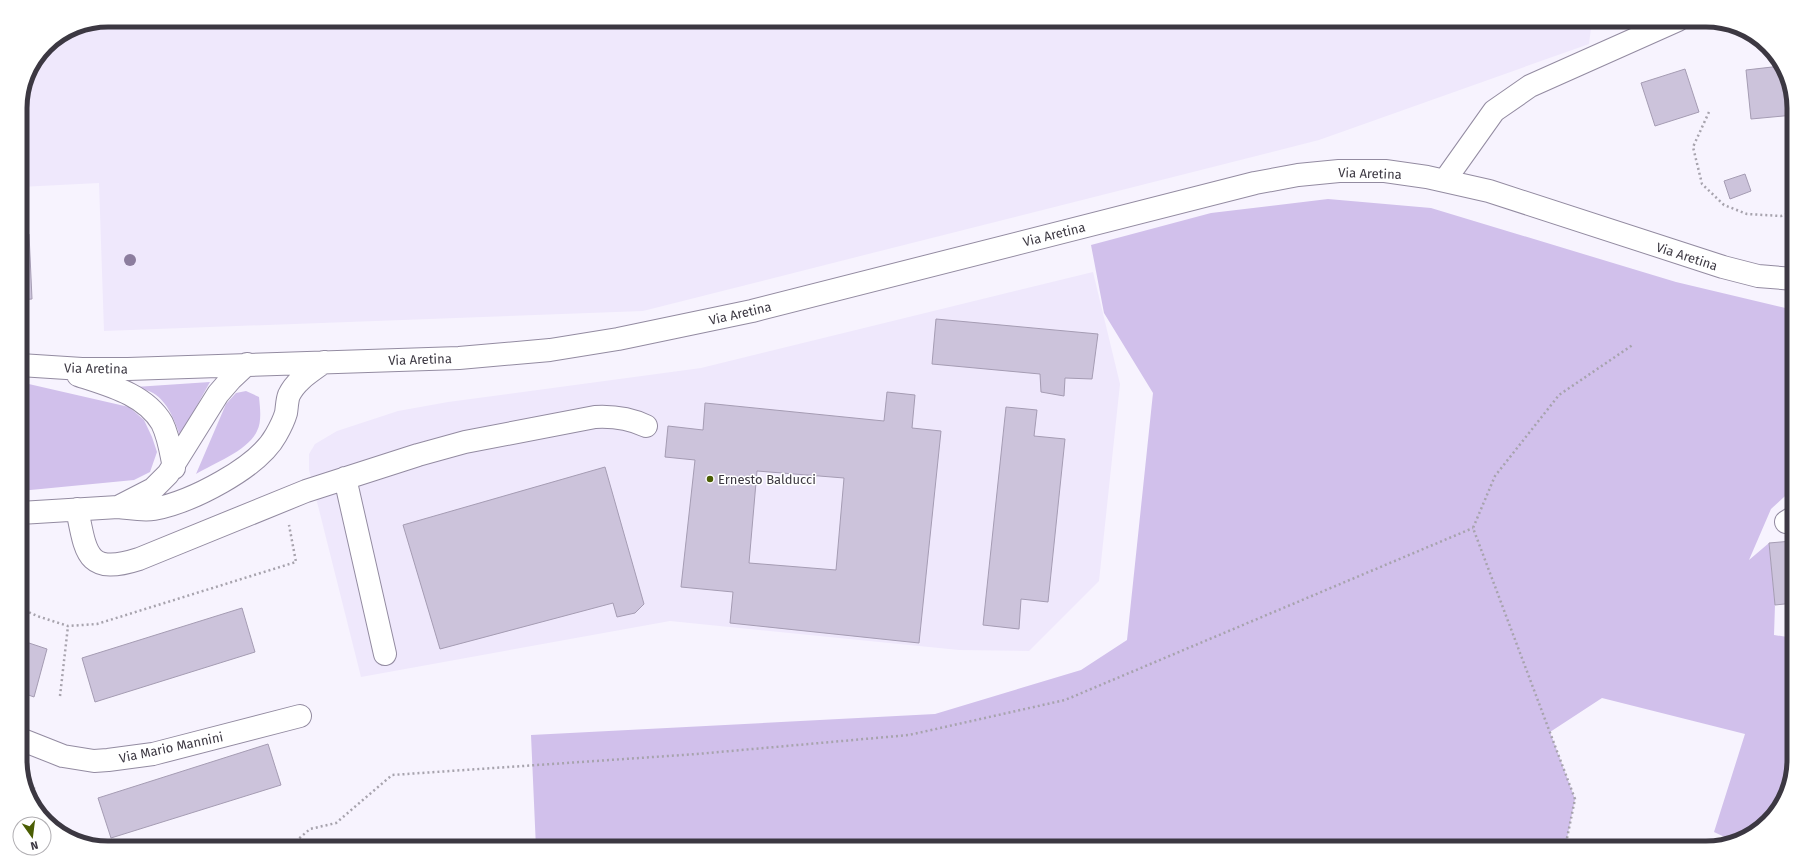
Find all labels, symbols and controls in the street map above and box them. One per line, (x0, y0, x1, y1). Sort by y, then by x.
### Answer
street label: Via Aretina (1338, 165, 1402, 182)
street label: Via Aretina (1021, 220, 1087, 249)
street label: Via Aretina (1654, 240, 1719, 273)
street label: Via Aretina (707, 299, 773, 328)
street label: Via Aretina (388, 351, 452, 368)
street label: Via Aretina (64, 360, 128, 377)
place label: Ernesto Balducci (718, 472, 816, 487)
marker: Ernesto Balducci (705, 474, 715, 484)
street label: Via Mario Mannini (118, 729, 224, 766)
north arrow (12, 816, 52, 856)
text: N (29, 838, 39, 852)

